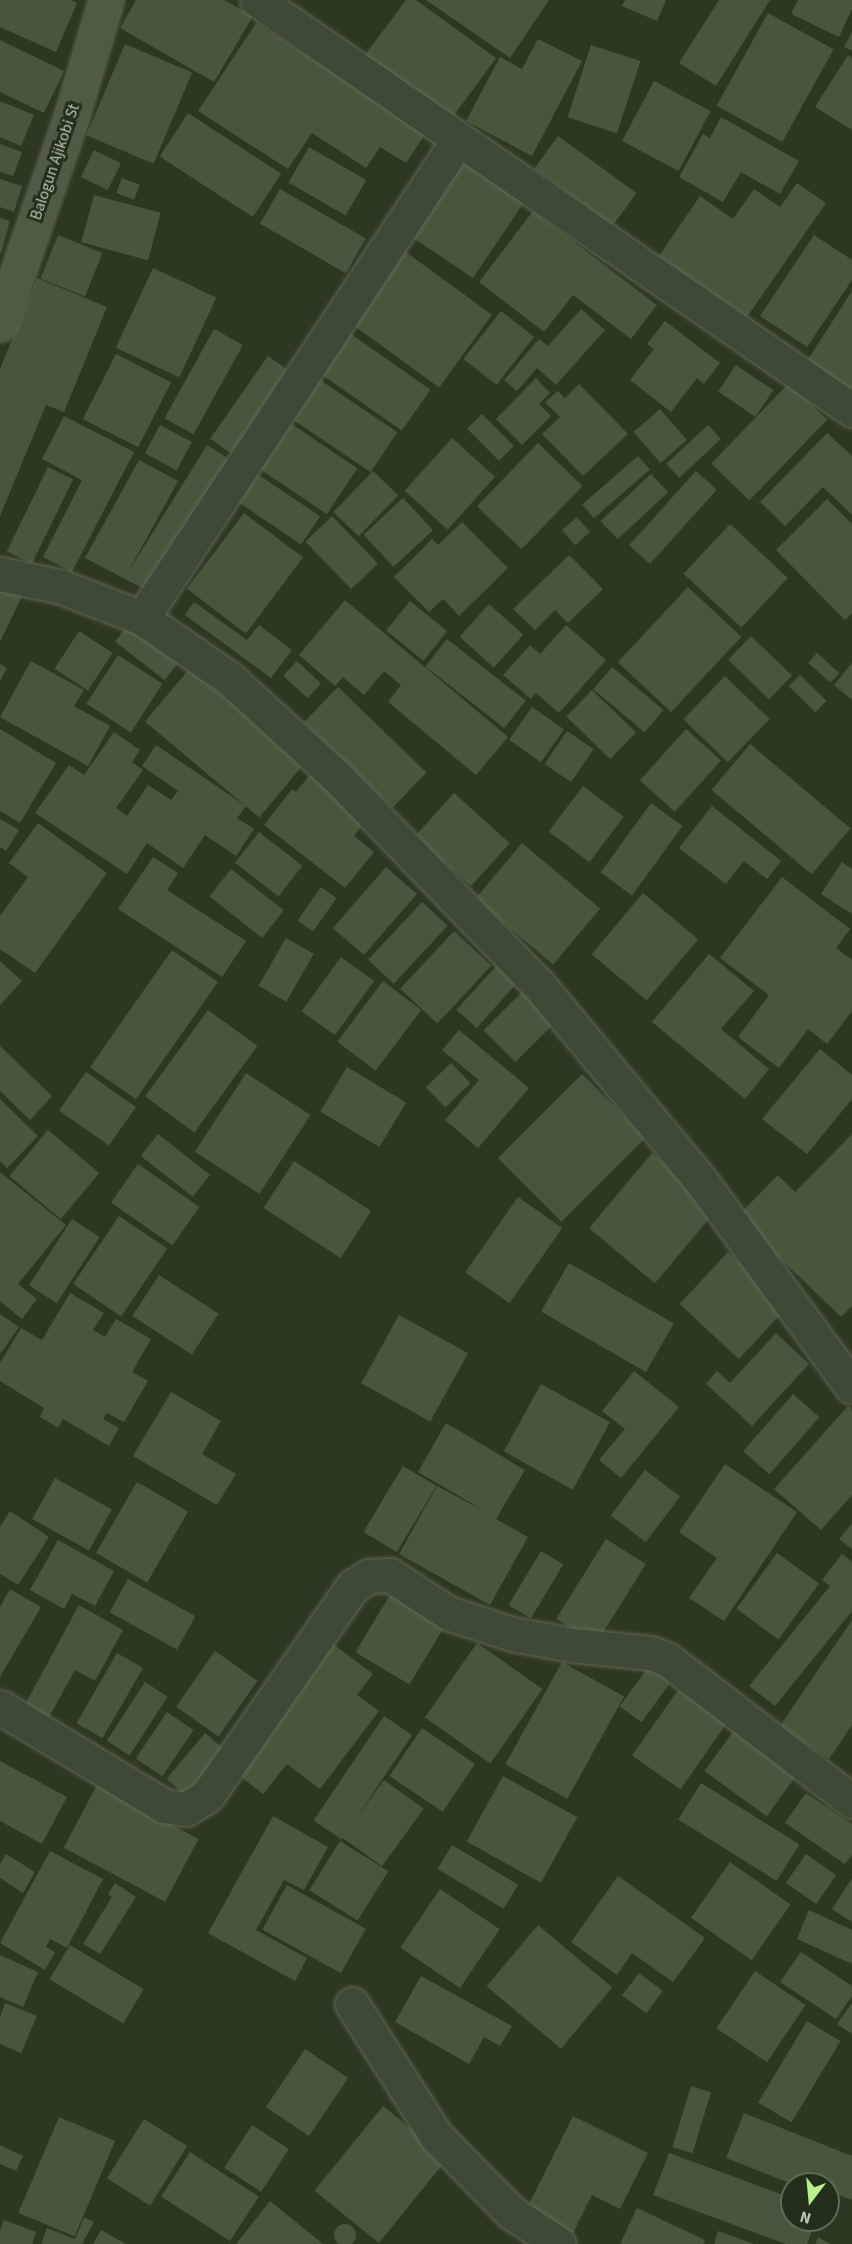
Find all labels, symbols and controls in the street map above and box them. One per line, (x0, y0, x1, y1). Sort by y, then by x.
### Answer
street label: Balogun Ajikobi St (26, 101, 84, 223)
north arrow (780, 2172, 840, 2232)
text: N (797, 2205, 814, 2229)

